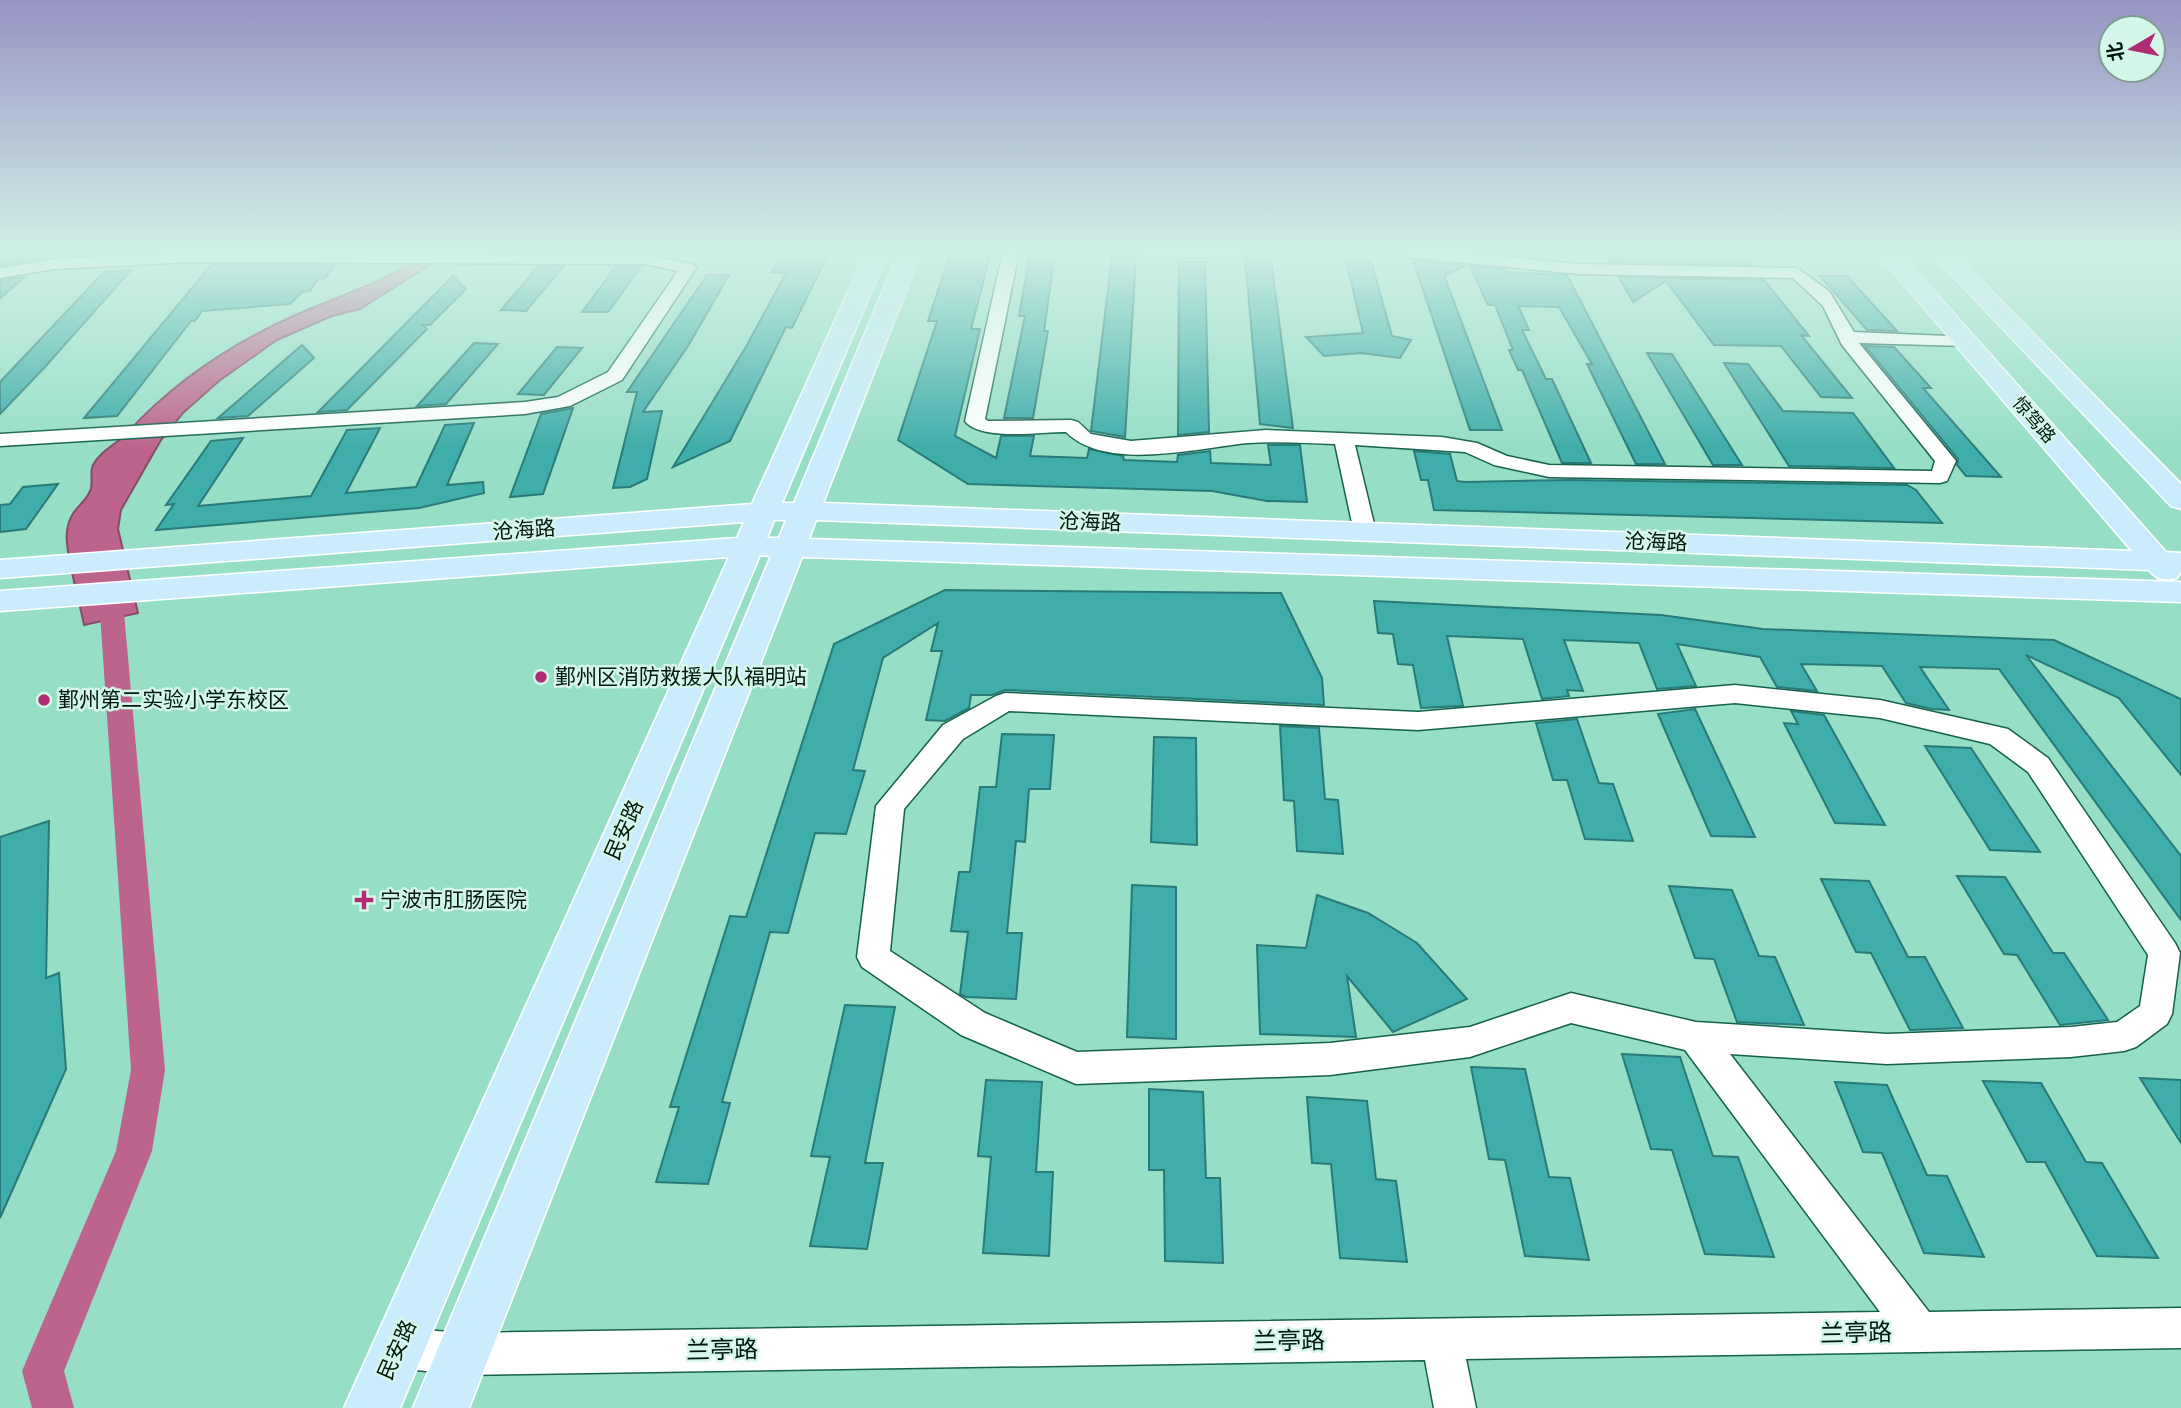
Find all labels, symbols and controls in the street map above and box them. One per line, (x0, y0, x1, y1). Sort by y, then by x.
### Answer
north arrow (2097, 14, 2167, 84)
text: 北 (2105, 41, 2128, 63)
street label: 惊驾路 (2009, 393, 2059, 447)
street label: 沧海路 (1058, 510, 1122, 534)
street label: 沧海路 (492, 517, 556, 543)
street label: 沧海路 (1624, 530, 1688, 554)
place label: 鄞州区消防救援大队福明站 (555, 666, 807, 688)
marker: 鄞州区消防救援大队福明站 (533, 669, 549, 685)
place label: 鄞州第二实验小学东校区 (58, 689, 289, 711)
marker: 鄞州第二实验小学东校区 (36, 692, 52, 708)
street label: 民安路 (601, 797, 647, 863)
place label: 宁波市肛肠医院 (380, 889, 527, 911)
marker: 宁波市肛肠医院 (354, 890, 374, 910)
street label: 民安路 (374, 1317, 420, 1383)
street label: 兰亭路 (1820, 1319, 1892, 1347)
street label: 兰亭路 (1253, 1327, 1325, 1355)
street label: 兰亭路 (686, 1336, 758, 1364)

